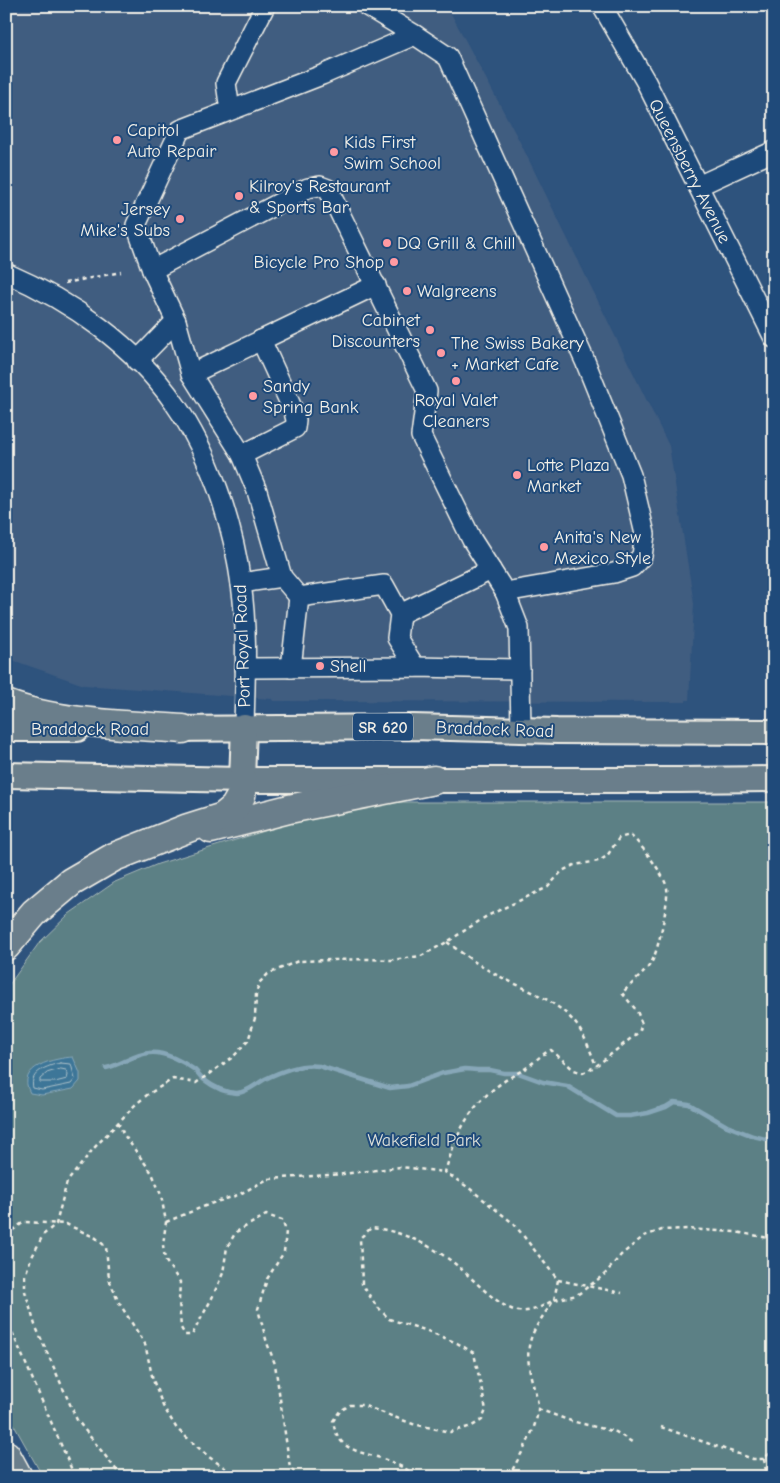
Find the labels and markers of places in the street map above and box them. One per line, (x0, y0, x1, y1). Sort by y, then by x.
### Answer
place label: Capitol Auto Repair (127, 120, 217, 162)
place label: Kids First Swim School (344, 132, 441, 174)
marker: Capitol Auto Repair (111, 134, 123, 146)
marker: Kids First Swim School (328, 146, 340, 158)
place label: Kilroy's Restaurant & Sports Bar (249, 176, 391, 218)
marker: Kilroy's Restaurant & Sports Bar (233, 190, 245, 202)
place label: Jersey Mike's Subs (80, 199, 171, 241)
marker: Jersey Mike's Subs (174, 213, 186, 225)
place label: DQ Grill & Chill (397, 233, 515, 254)
marker: DQ Grill & Chill (381, 237, 393, 249)
place label: Bicycle Pro Shop (254, 252, 384, 273)
marker: Bicycle Pro Shop (388, 256, 400, 268)
place label: Walgreens (417, 281, 496, 302)
marker: Walgreens (401, 285, 413, 297)
place label: Cabinet Discounters (332, 310, 421, 352)
marker: Cabinet Discounters (424, 324, 436, 336)
place label: The Swiss Bakery + Market Cafe (451, 333, 585, 375)
marker: The Swiss Bakery + Market Cafe (435, 347, 447, 359)
marker: Royal Valet Cleaners (450, 375, 462, 387)
place label: Sandy Spring Bank (263, 376, 359, 418)
marker: Sandy Spring Bank (247, 390, 259, 402)
place label: Royal Valet Cleaners (415, 390, 498, 432)
place label: Lotte Plaza Market (527, 455, 610, 497)
marker: Lotte Plaza Market (511, 469, 523, 481)
place label: Anita's New Mexico Style (554, 527, 651, 569)
marker: Anita's New Mexico Style (538, 541, 550, 553)
place label: Shell (330, 656, 367, 677)
marker: Shell (314, 660, 326, 672)

